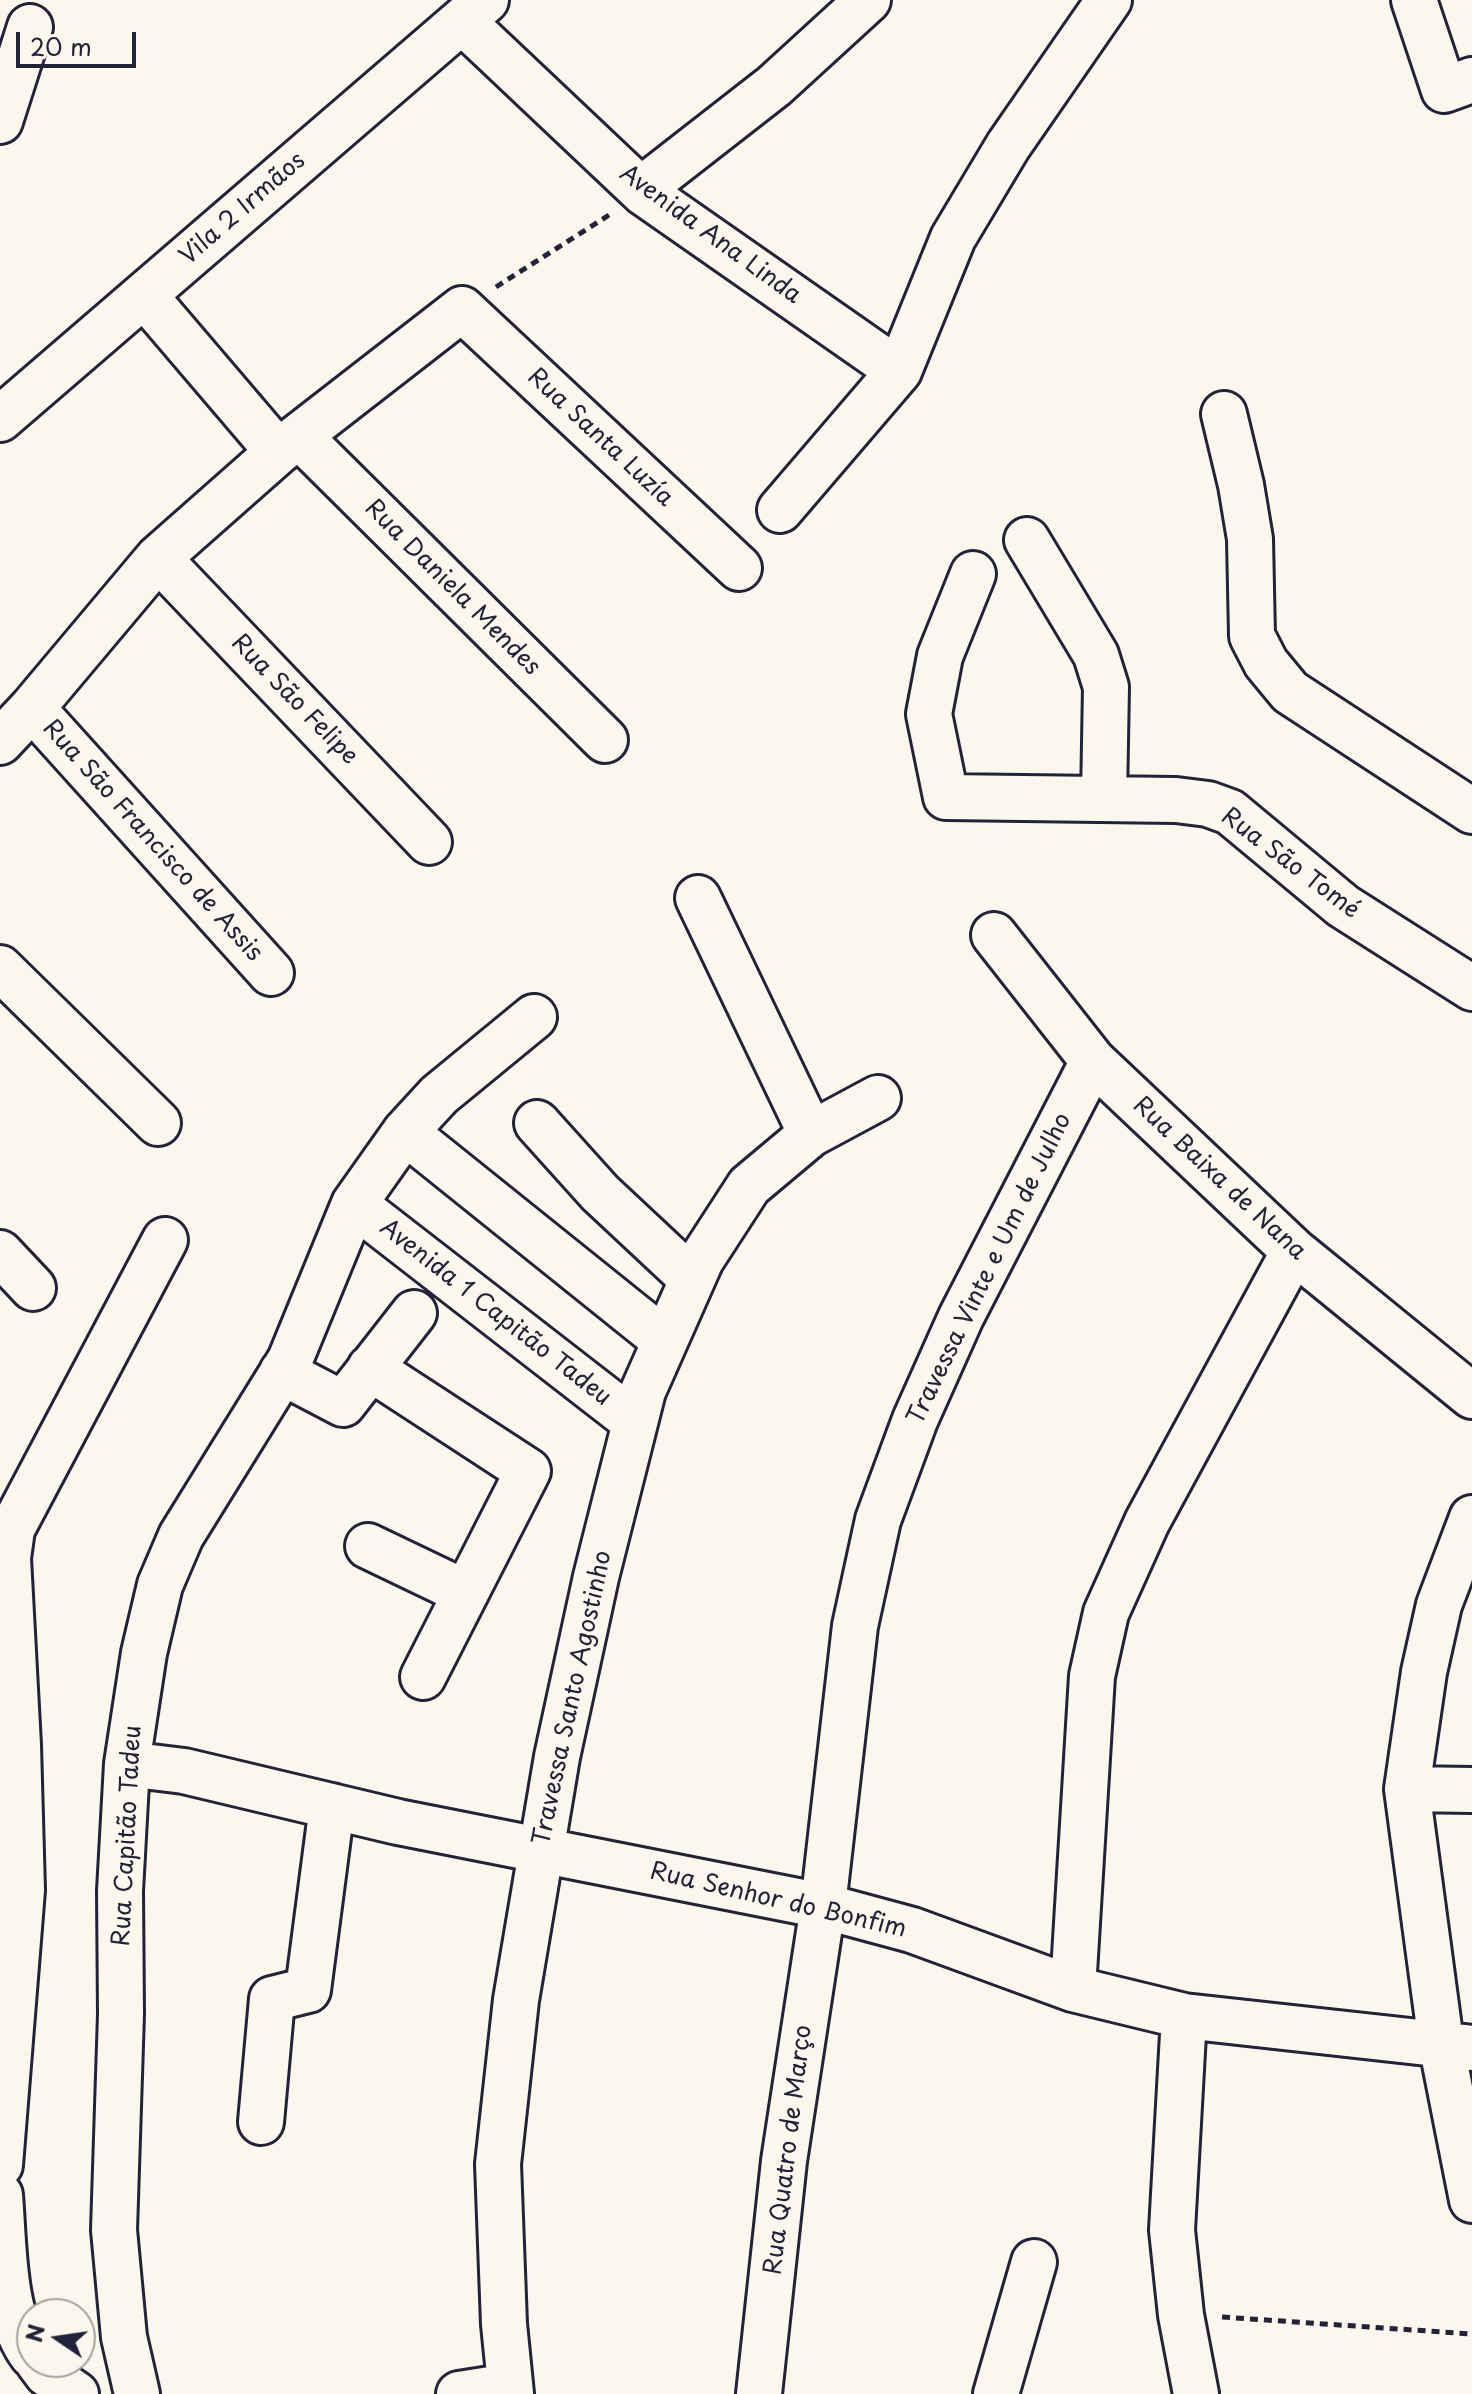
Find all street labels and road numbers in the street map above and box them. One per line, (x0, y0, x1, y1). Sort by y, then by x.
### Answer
street label: Vila 2 Irmãos (174, 147, 312, 271)
street label: Avenida Ana Linda (614, 159, 806, 311)
street label: Rua Santa Luzía (521, 363, 679, 513)
street label: Rua Daniela Mendes (358, 494, 546, 682)
street label: Rua São Felipe (225, 629, 363, 771)
street label: Rua São Francisco de Assis (36, 714, 268, 968)
street label: Rua São Tomé (1215, 803, 1365, 925)
street label: Rua Baixa de Nana (1127, 1091, 1311, 1267)
street label: Travessa Vinte e Um de Julho (902, 1109, 1078, 1429)
street label: Avenida 1 Capitão Tadeu (374, 1214, 616, 1412)
street label: Travessa Santo Agostinho (528, 1548, 618, 1848)
street label: Rua Capitão Tadeu (108, 1725, 148, 1947)
street label: Rua Senhor do Bonfim (647, 1857, 909, 1945)
street label: Rua Quatro de Março (759, 2023, 819, 2277)

